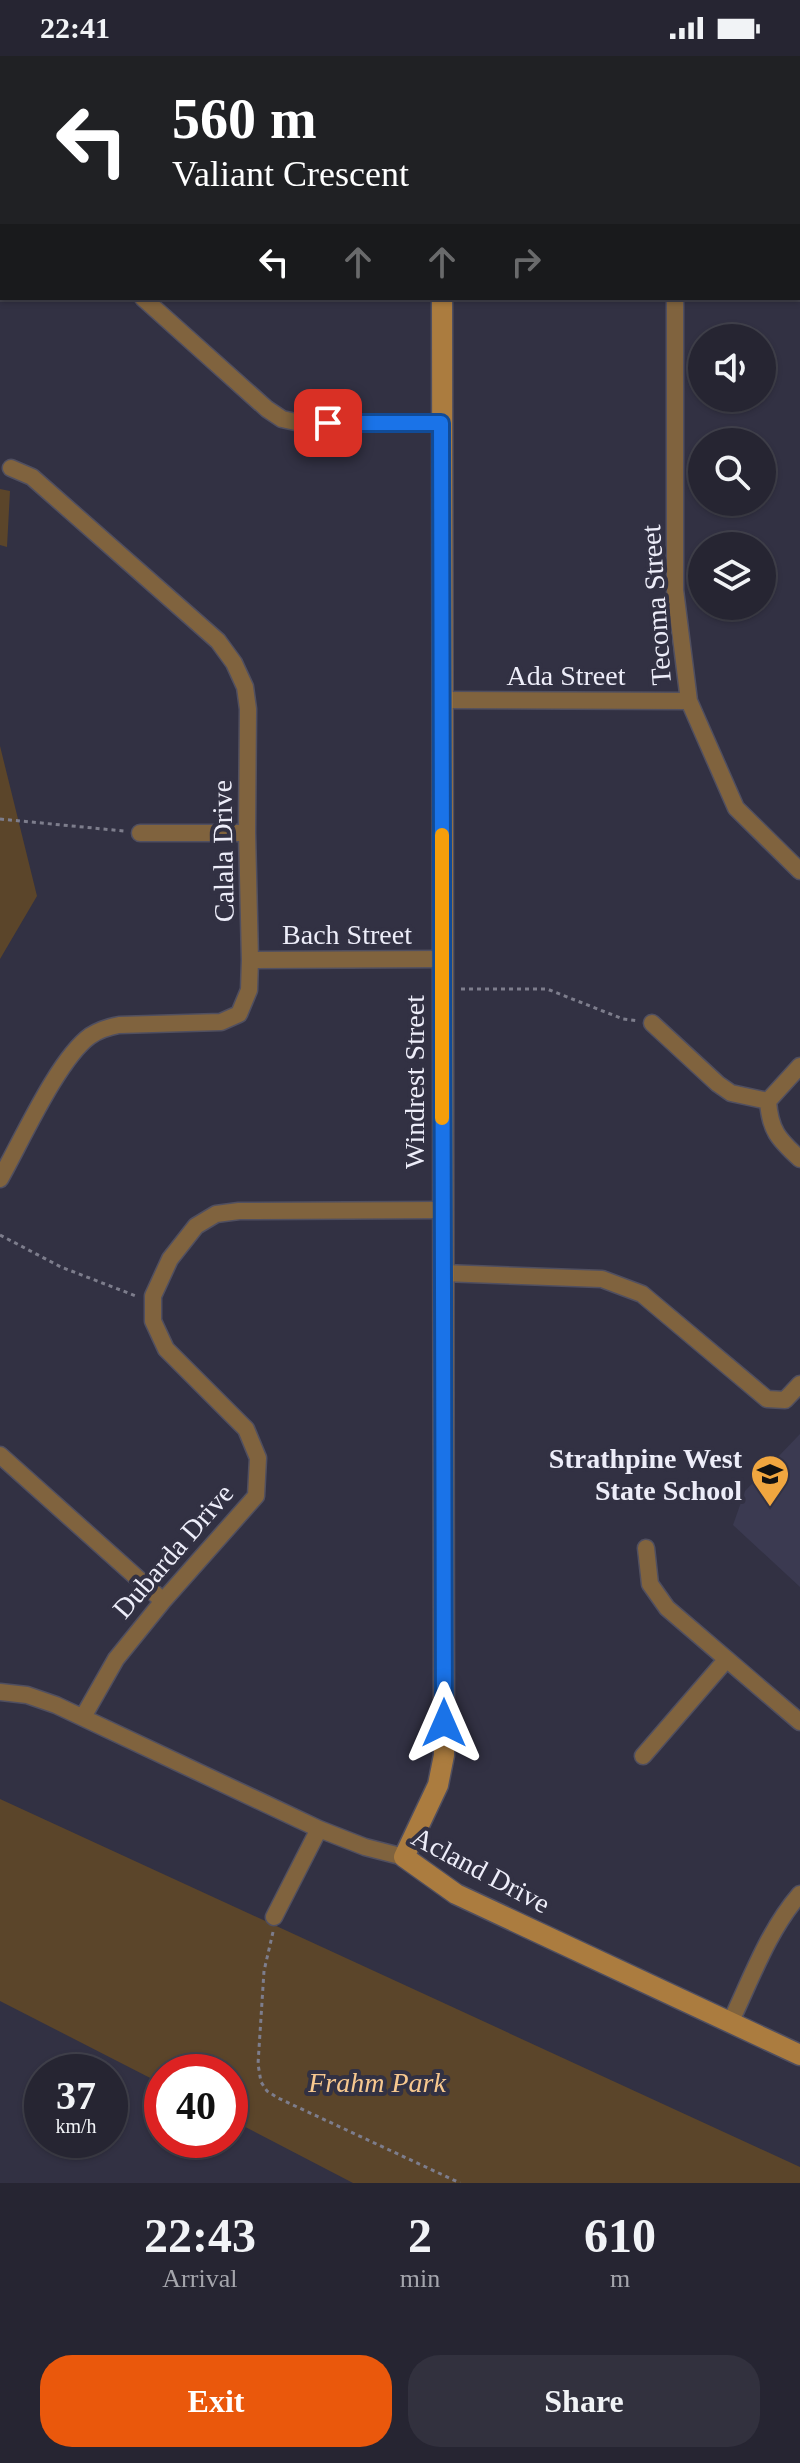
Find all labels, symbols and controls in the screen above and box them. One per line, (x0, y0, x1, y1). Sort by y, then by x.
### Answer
text: 22:41 (40, 11, 110, 44)
icon: left (40, 88, 144, 192)
text: 560 m (172, 88, 317, 150)
text: Valiant Crescent (172, 154, 409, 194)
icon: left (252, 240, 296, 284)
icon: ahead (336, 240, 380, 284)
icon: ahead (420, 240, 464, 284)
icon: right (504, 240, 548, 284)
map controls (688, 324, 776, 620)
button: sound (688, 324, 776, 412)
pin (294, 389, 362, 457)
icon: arrive (306, 401, 350, 445)
button: search (688, 428, 776, 516)
street label: Tecoma Street (635, 524, 677, 686)
button: layers (688, 532, 776, 620)
street label: Ada Street (507, 660, 626, 691)
street label: Calala Drive (206, 780, 240, 922)
street label: Bach Street (282, 919, 412, 950)
street label: Windrest Street (399, 995, 430, 1169)
place label: Strathpine West State School (549, 1443, 743, 1506)
school or university icon: Strathpine West State School (749, 1453, 791, 1508)
street label: Dubarda Drive (106, 1478, 240, 1624)
position arrow (402, 1681, 486, 1765)
street label: Acland Drive (407, 1821, 555, 1919)
speed limit sign: 40 (144, 2054, 248, 2158)
park label: Frahm Park (307, 2067, 446, 2098)
text: 37 (56, 2073, 96, 2118)
text: km/h (55, 2115, 97, 2137)
text: 22:43 (144, 2209, 256, 2262)
text: 2 (408, 2209, 432, 2262)
text: 610 (584, 2209, 656, 2262)
text: Arrival (162, 2264, 237, 2293)
text: min (400, 2264, 440, 2293)
text: m (610, 2264, 630, 2293)
button: Exit (40, 2355, 392, 2447)
button: Share (408, 2355, 760, 2447)

